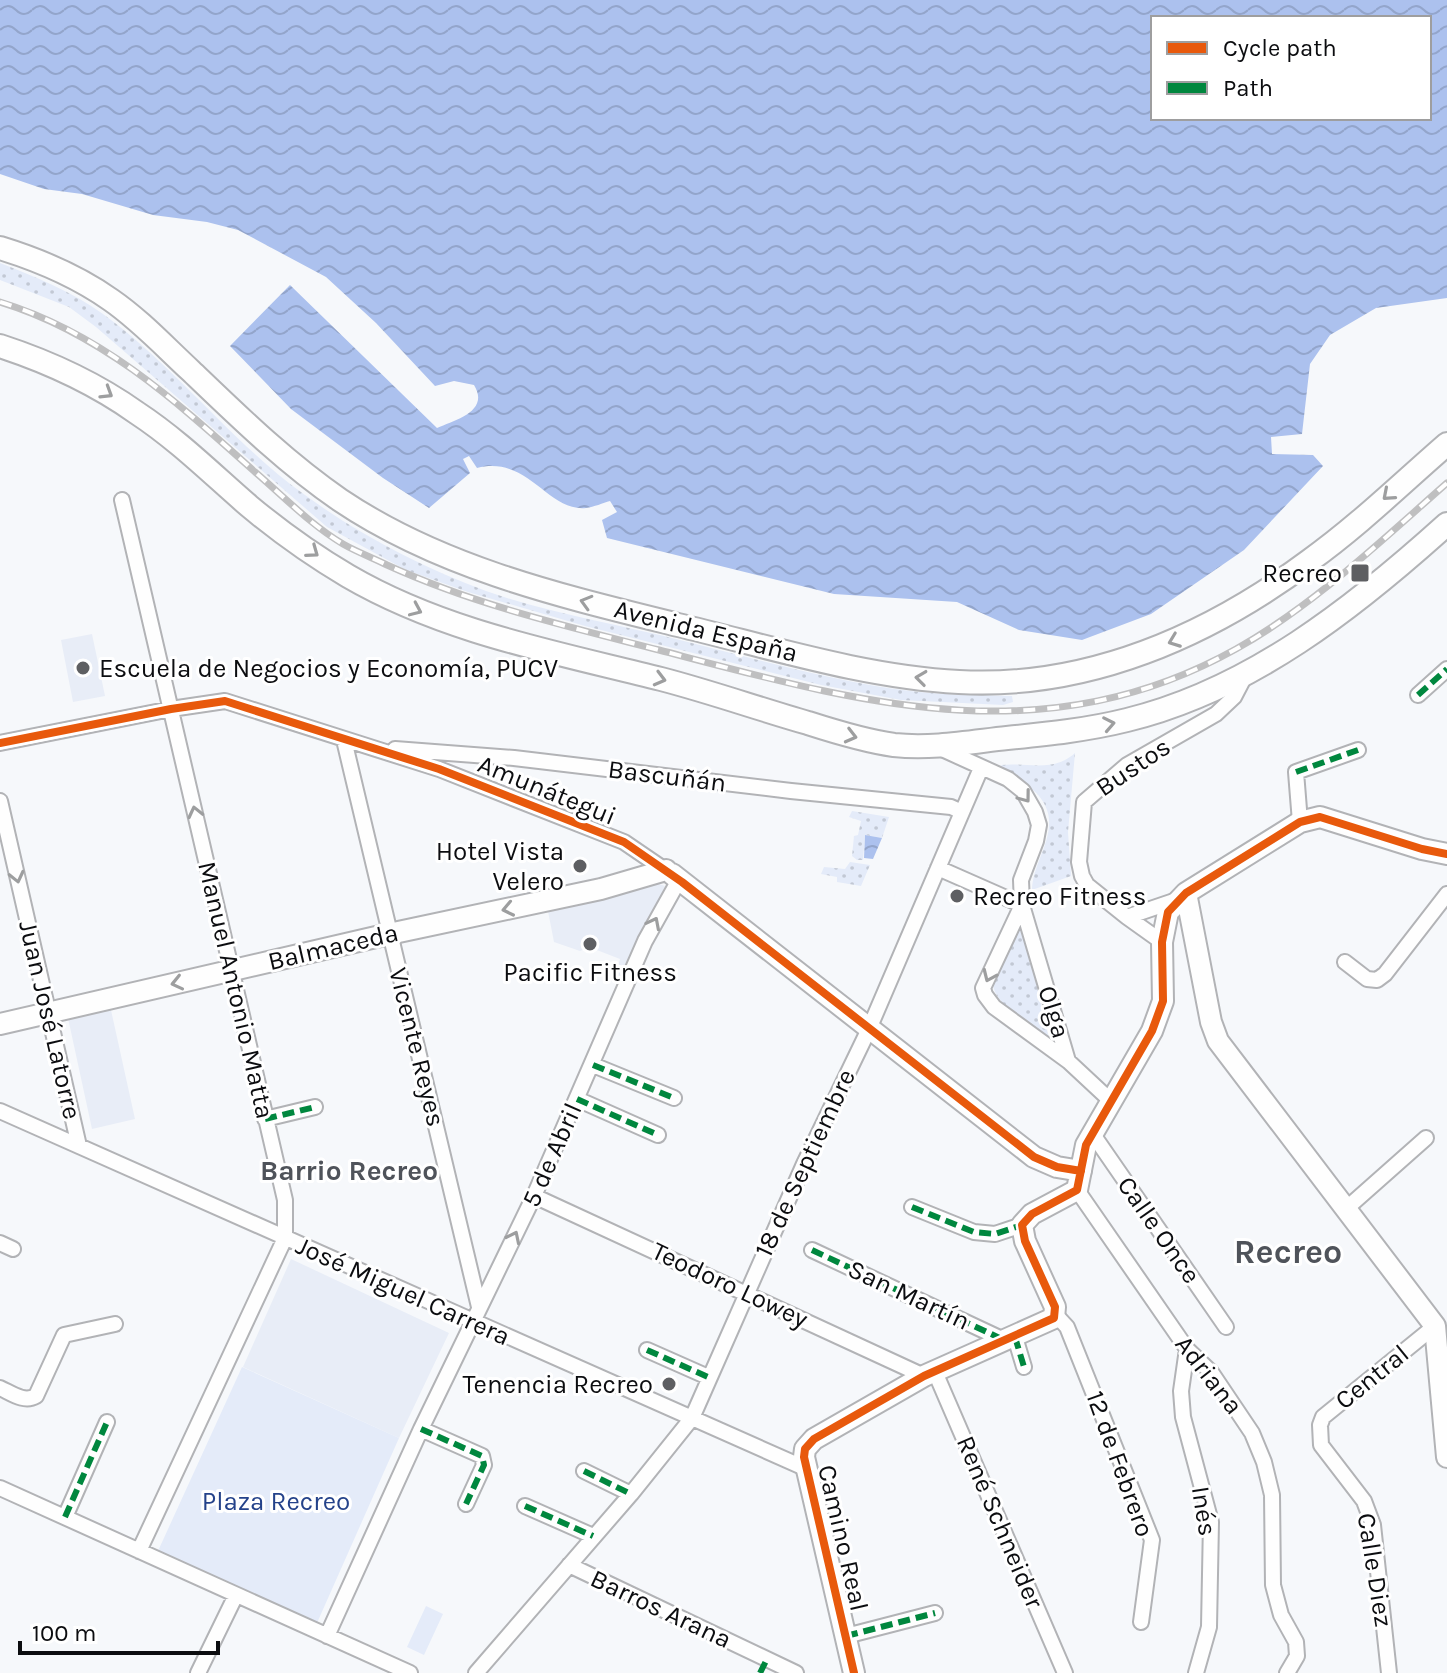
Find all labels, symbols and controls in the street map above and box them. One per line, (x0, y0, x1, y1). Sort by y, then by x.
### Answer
legend (1151, 16, 1431, 120)
text: Cycle path (1223, 34, 1337, 62)
text: Path (1223, 74, 1273, 102)
one-way arrow (98, 384, 113, 399)
one-way arrow (1383, 485, 1398, 500)
one-way arrow (304, 543, 318, 557)
place label: Recreo (1262, 558, 1342, 589)
marker: Recreo (1349, 562, 1371, 584)
street label: Avenida España (611, 593, 801, 669)
one-way arrow (579, 594, 593, 611)
one-way arrow (408, 600, 422, 616)
one-way arrow (1168, 631, 1182, 648)
place label: Escuela de Negocios y Economía, PUCV (99, 653, 558, 684)
marker: Escuela de Negocios y Economía, PUCV (74, 659, 92, 677)
one-way arrow (653, 669, 667, 686)
one-way arrow (914, 670, 928, 687)
one-way arrow (1102, 716, 1115, 733)
one-way arrow (844, 726, 858, 743)
street label: Bustos (1090, 731, 1176, 803)
street label: Amunátegui (473, 748, 621, 832)
street label: Bascuñán (606, 753, 728, 799)
one-way arrow (1015, 788, 1029, 803)
one-way arrow (188, 806, 205, 820)
place label: Hotel Vista Velero (436, 836, 564, 897)
marker: Hotel Vista Velero (571, 857, 589, 875)
street label: Manuel Antonio Matta (191, 858, 281, 1122)
one-way arrow (8, 870, 25, 883)
place label: Recreo Fitness (973, 881, 1146, 912)
marker: Recreo Fitness (948, 887, 966, 905)
one-way arrow (502, 900, 516, 917)
street label: Balmaceda (265, 917, 401, 977)
one-way arrow (645, 917, 660, 932)
street label: Juan José Latorre (12, 918, 88, 1122)
marker: Pacific Fitness (581, 935, 599, 953)
place label: Pacific Fitness (503, 957, 677, 988)
street label: Vicente Reyes (382, 964, 452, 1130)
one-way arrow (982, 967, 998, 982)
one-way arrow (171, 974, 184, 991)
street label: Olga (1031, 982, 1077, 1042)
street label: 18 de Septiembre (748, 1064, 862, 1262)
street label: 5 de Abril (515, 1098, 589, 1212)
district label: Barrio Recreo (260, 1154, 438, 1187)
street label: Calle Once (1111, 1170, 1207, 1290)
street label: José Miguel Carrera (291, 1230, 515, 1352)
one-way arrow (504, 1231, 520, 1246)
district label: Recreo (1234, 1232, 1342, 1272)
street label: Teodoro Lowey (647, 1235, 813, 1335)
street label: San Martín (843, 1253, 975, 1337)
street label: Adriana (1169, 1329, 1249, 1421)
street label: Central (1329, 1338, 1415, 1416)
place label: Tenencia Recreo (463, 1369, 653, 1400)
marker: Tenencia Recreo (660, 1375, 678, 1393)
street label: 12 de Febrero (1079, 1387, 1161, 1541)
street label: René Schneider (950, 1431, 1051, 1613)
street label: Camino Real (811, 1462, 875, 1614)
street label: Inés (1185, 1484, 1223, 1538)
park label: Plaza Recreo (202, 1486, 350, 1517)
street label: Calle Diez (1351, 1511, 1399, 1629)
street label: Barros Arana (586, 1563, 736, 1655)
scale bar (20, 1605, 218, 1655)
text: 100 m (32, 1619, 97, 1647)

